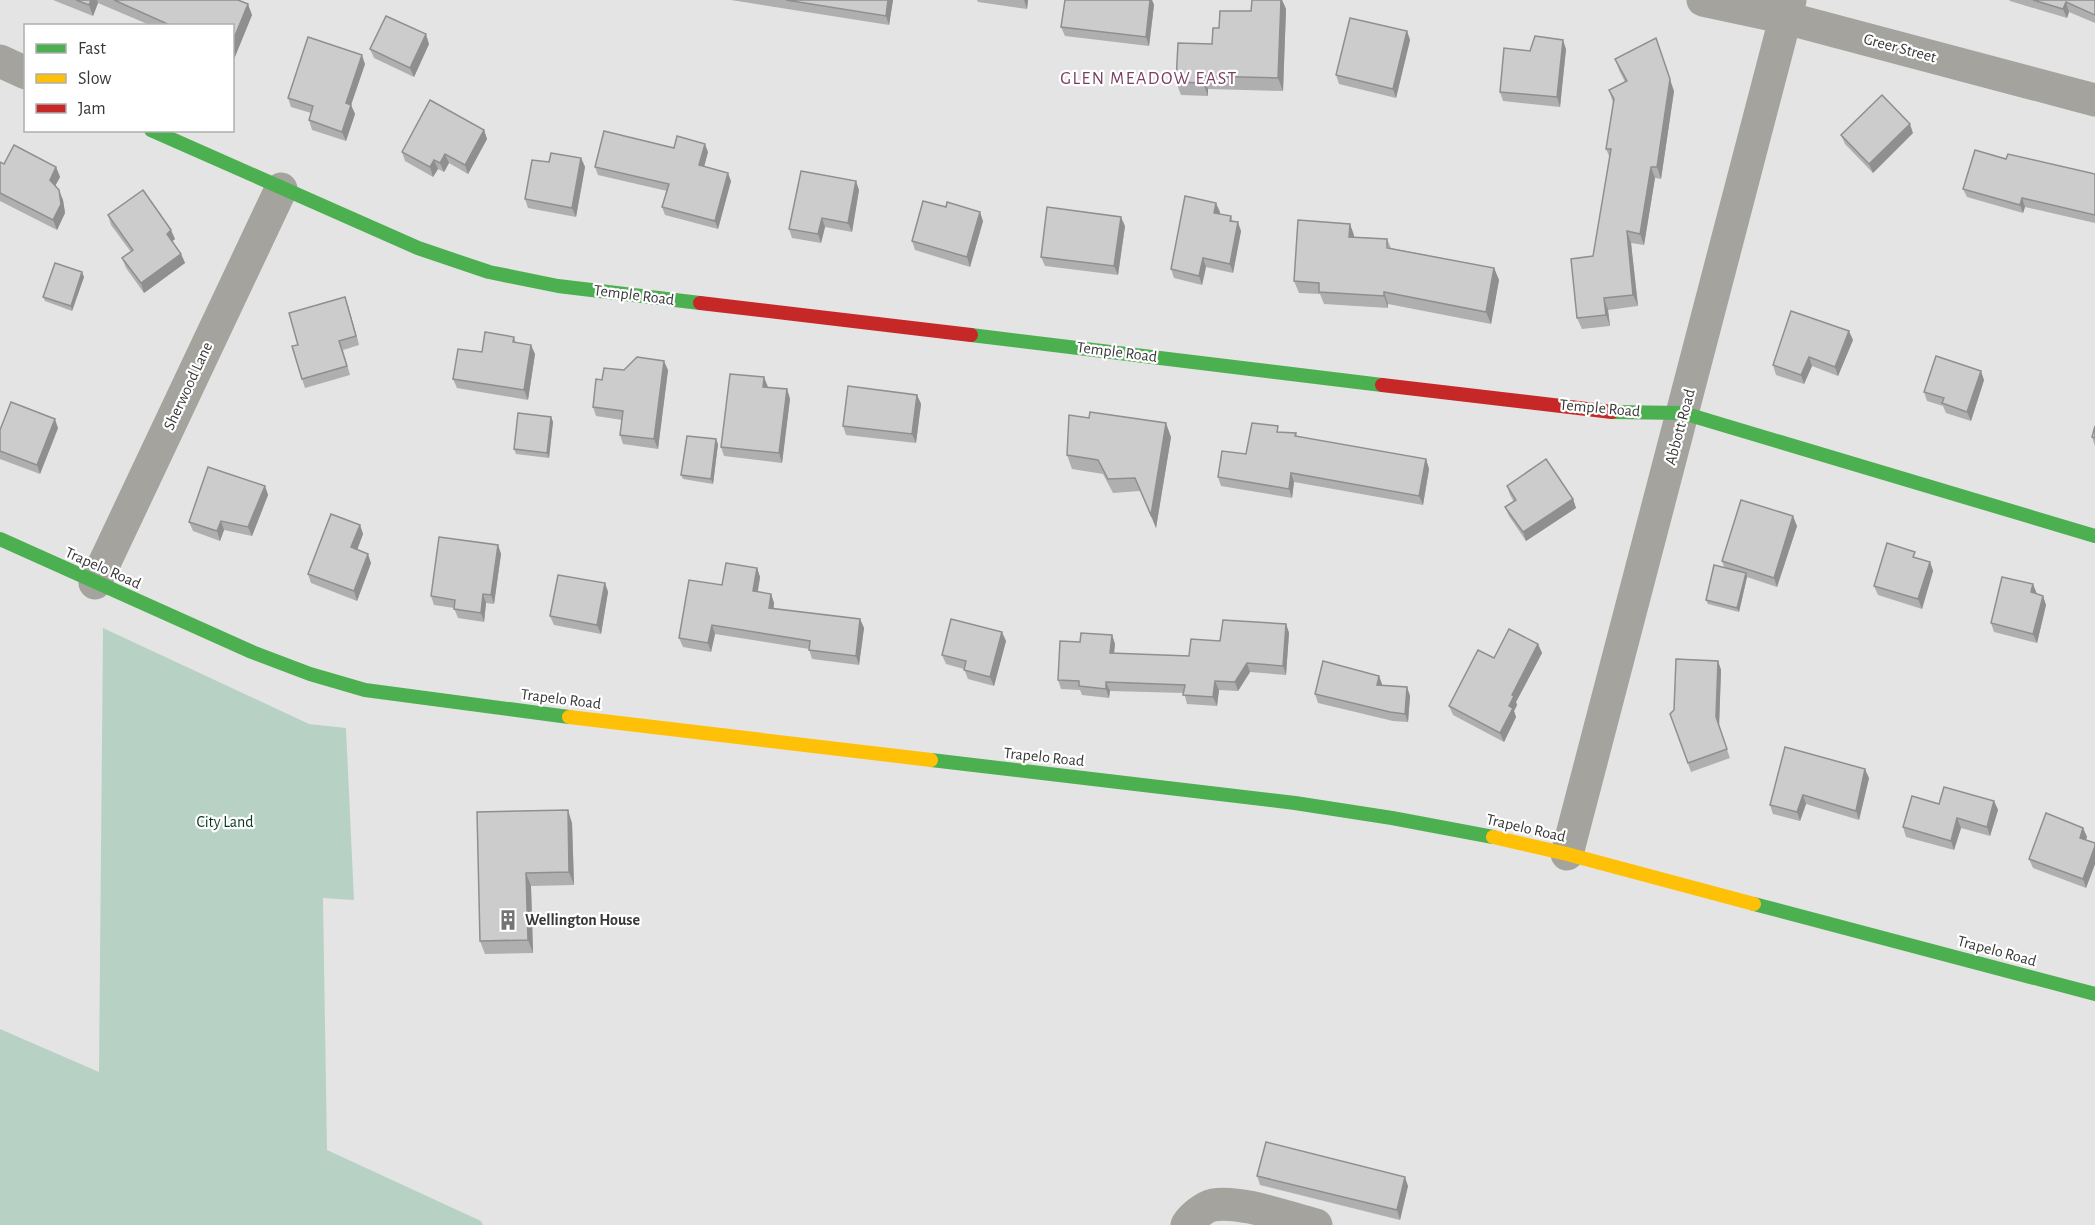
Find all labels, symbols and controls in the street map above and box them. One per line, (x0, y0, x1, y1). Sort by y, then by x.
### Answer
legend (24, 24, 234, 132)
street label: Greer Street (1862, 31, 1938, 65)
text: Fast (78, 40, 106, 58)
text: Slow (78, 70, 111, 88)
district label: GLEN MEADOW EAST (1060, 70, 1238, 88)
text: Jam (78, 100, 106, 118)
street label: Temple Road (593, 282, 675, 308)
street label: Sherwood Lane (161, 339, 215, 433)
street label: Temple Road (1076, 339, 1158, 365)
street label: Abbott Road (1662, 387, 1698, 467)
street label: Temple Road (1559, 397, 1641, 419)
street label: Trapelo Road (63, 544, 143, 592)
street label: Trapelo Road (520, 686, 602, 712)
street label: Trapelo Road (1003, 745, 1085, 769)
street label: Trapelo Road (1485, 811, 1567, 845)
park label: City Land (196, 814, 254, 831)
building icon: Wellington House (496, 908, 520, 932)
place label: Wellington House (525, 912, 640, 928)
street label: Trapelo Road (1956, 933, 2038, 969)

